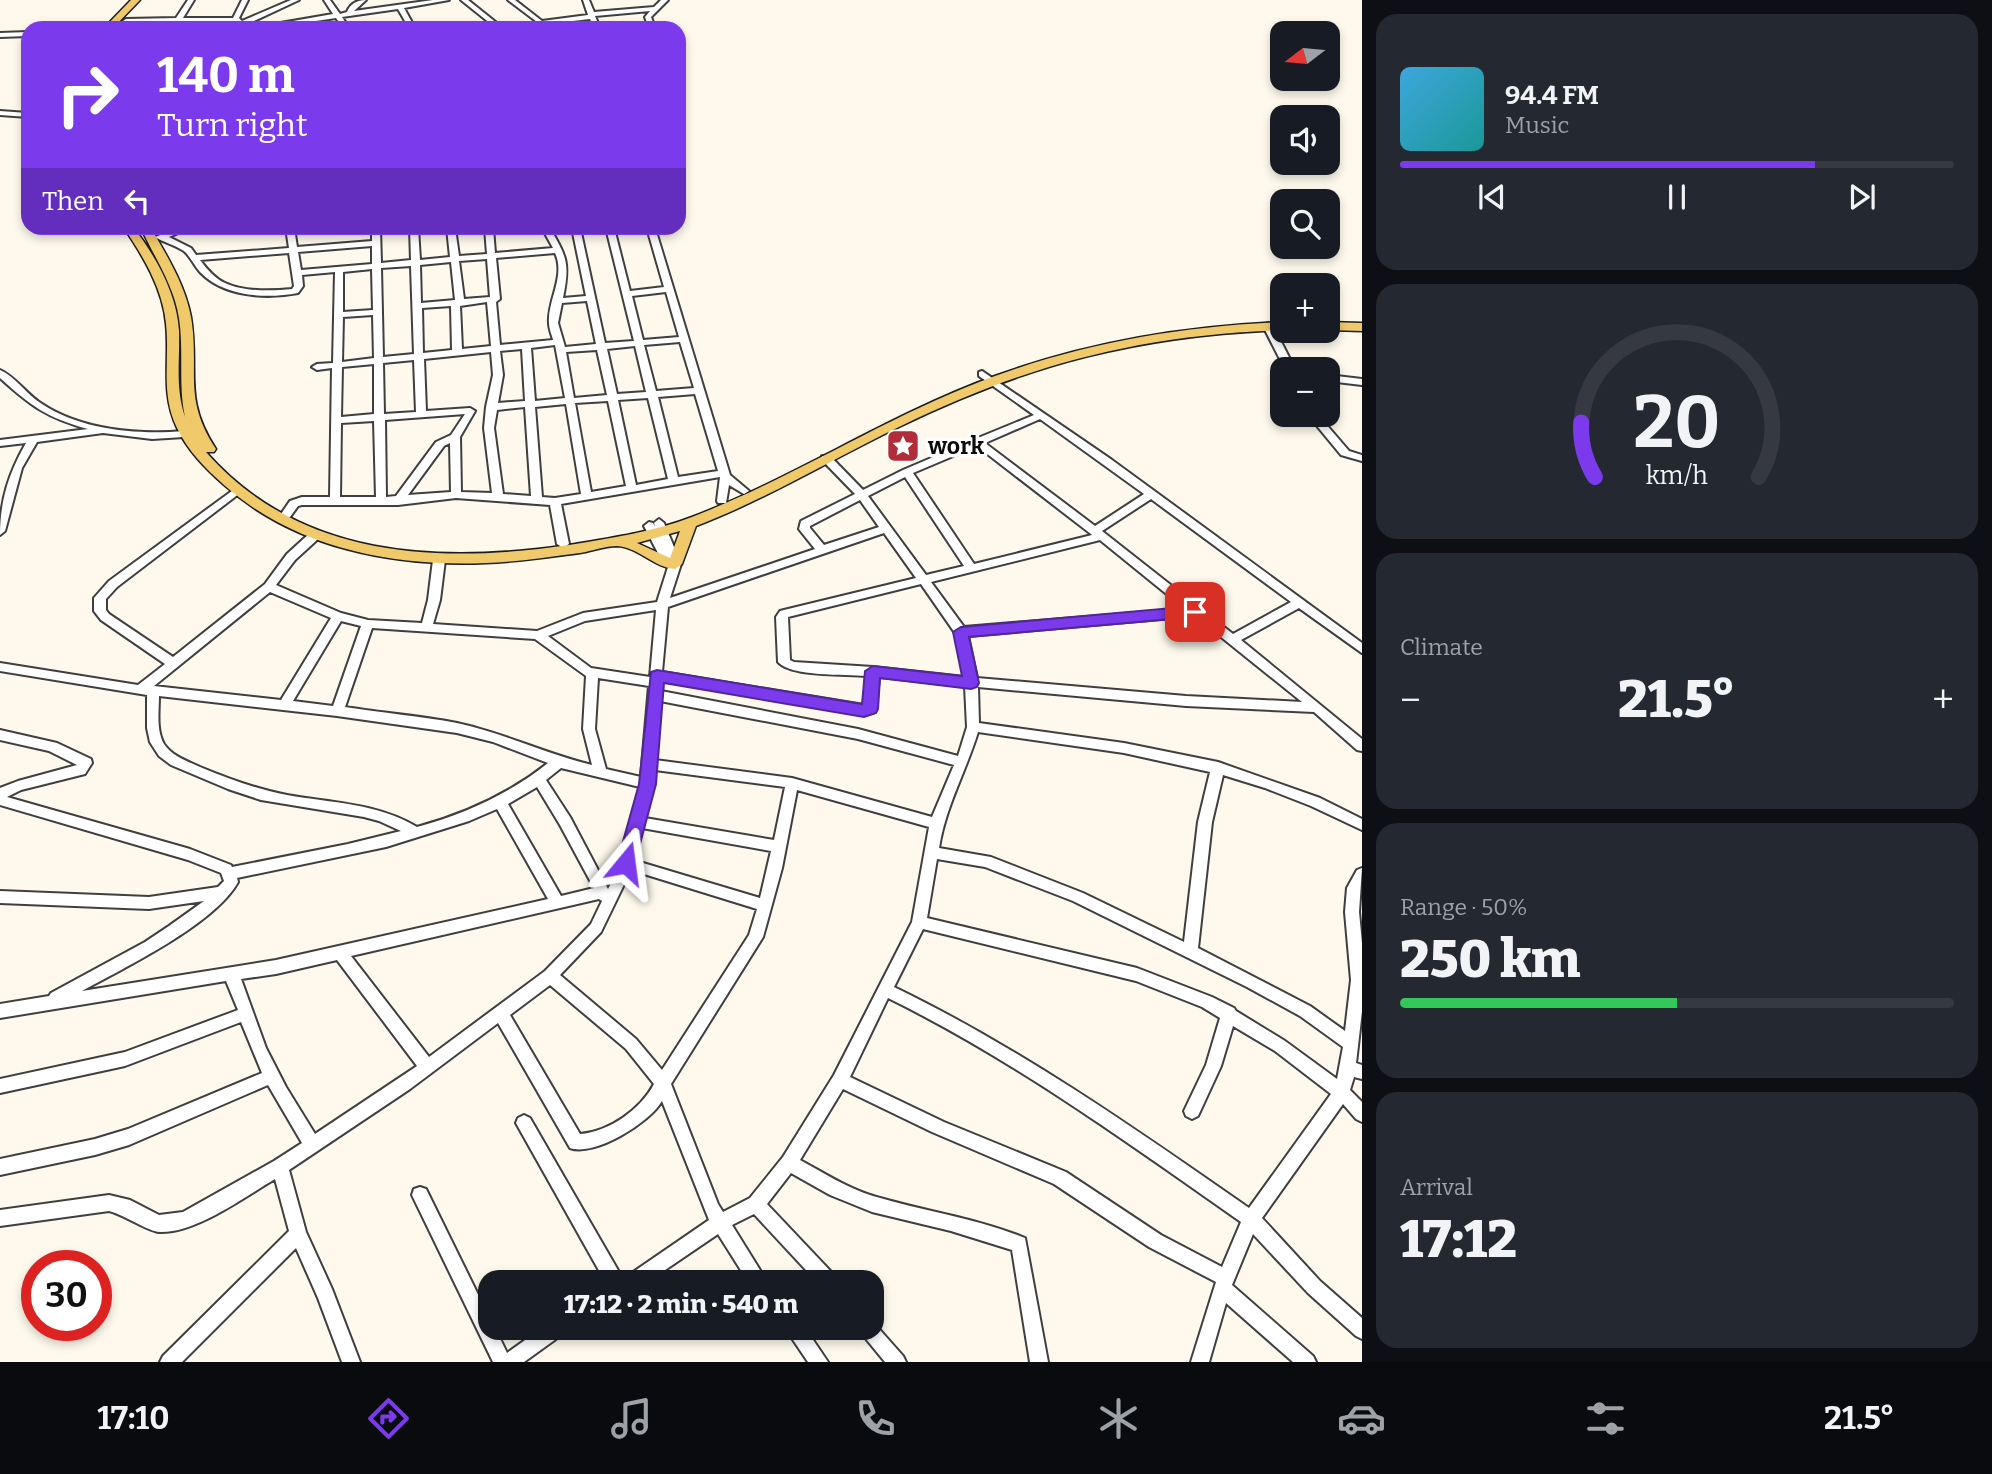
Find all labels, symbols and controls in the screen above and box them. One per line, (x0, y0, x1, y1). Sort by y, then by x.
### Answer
north arrow (1270, 21, 1340, 91)
map controls (1270, 21, 1340, 427)
text: 140 m (157, 46, 295, 105)
icon: right (42, 49, 133, 140)
text: 94.4 FM (1505, 80, 1599, 111)
button: sound (1270, 105, 1340, 175)
text: Turn right (157, 106, 308, 144)
text: Music (1505, 111, 1569, 139)
icon: previous (1473, 178, 1511, 216)
icon: pause (1658, 178, 1696, 216)
icon: next (1843, 178, 1881, 216)
icon: left (118, 182, 156, 220)
text: Then (42, 186, 104, 217)
button: search (1270, 189, 1340, 259)
button: + (1270, 273, 1340, 343)
button: − (1270, 357, 1340, 427)
text: 20 (1633, 380, 1721, 467)
place icon: work (884, 427, 922, 465)
place label: work (927, 432, 985, 460)
text: km/h (1646, 461, 1708, 491)
pin (1165, 582, 1225, 642)
icon: arrive (1176, 593, 1214, 631)
text: Climate (1400, 633, 1483, 661)
text: 21.5° (1618, 668, 1735, 731)
text: − (1400, 677, 1421, 723)
text: + (1932, 677, 1954, 723)
position arrow (589, 826, 663, 900)
text: Range · 50% (1400, 893, 1528, 921)
text: 250 km (1400, 928, 1581, 991)
text: Arrival (1400, 1173, 1473, 1201)
text: 17:12 (1400, 1208, 1517, 1271)
speed limit sign: 30 (21, 1250, 112, 1341)
text: 17:12 · 2 min · 540 m (564, 1289, 798, 1320)
icon: directions (364, 1394, 413, 1443)
icon: music (607, 1394, 656, 1443)
icon: phone (851, 1394, 900, 1443)
icon: climate (1094, 1394, 1143, 1443)
icon: car (1337, 1394, 1386, 1443)
icon: filters (1581, 1394, 1630, 1443)
text: 17:10 (97, 1399, 170, 1437)
text: 21.5° (1824, 1399, 1895, 1437)

